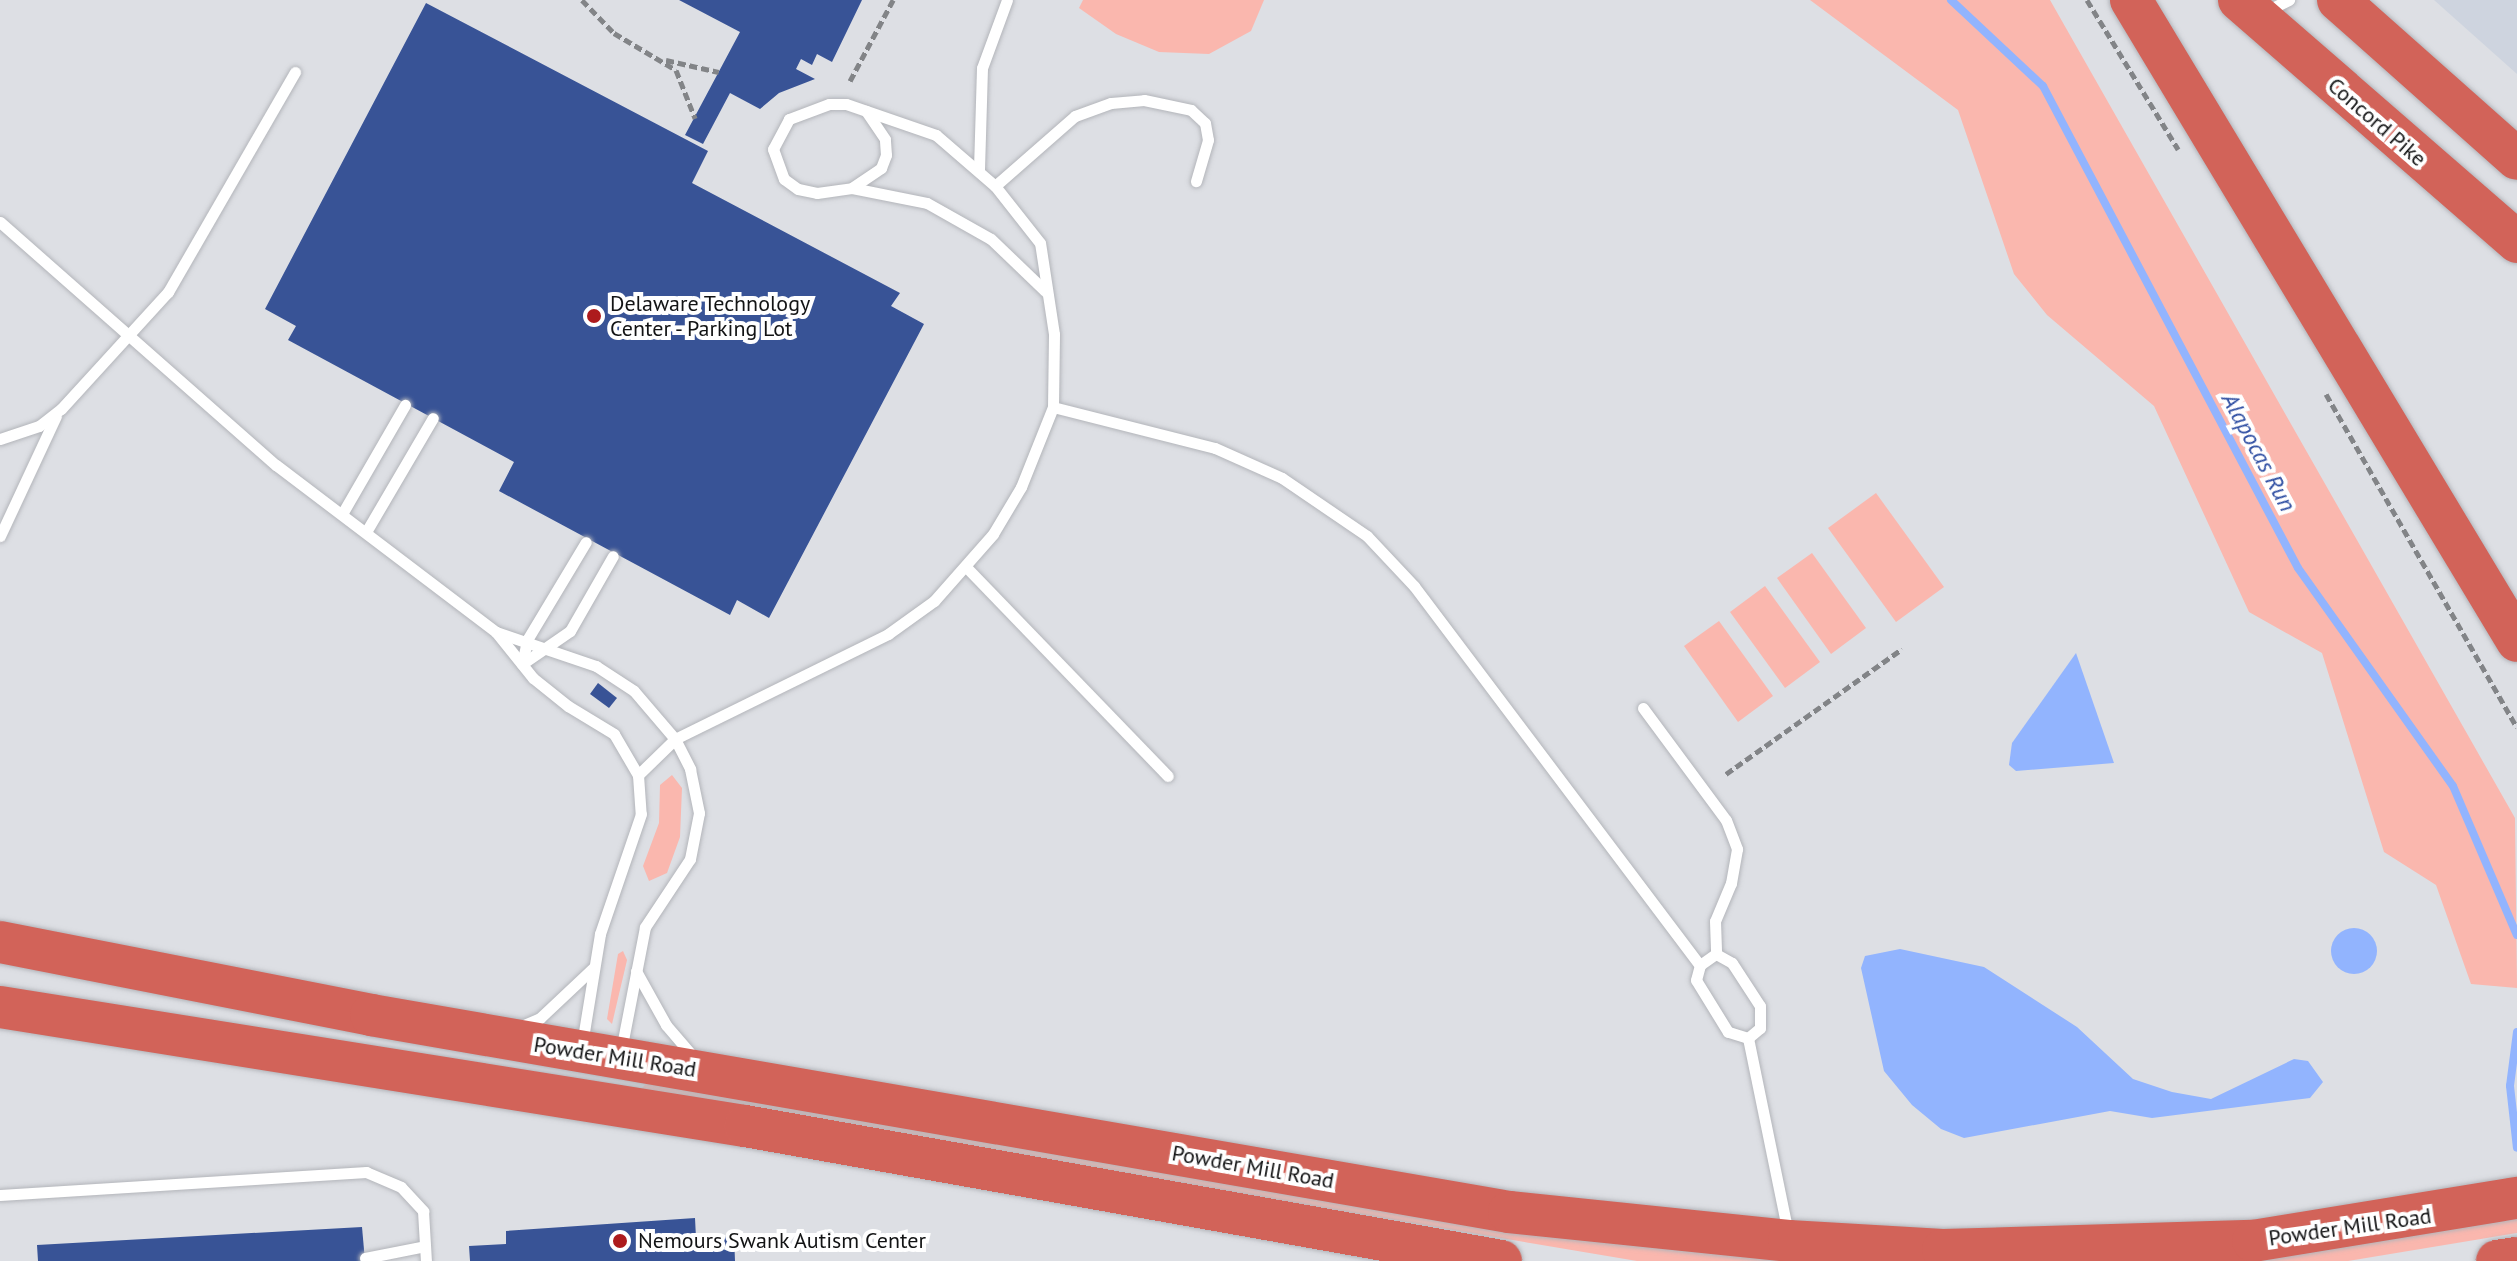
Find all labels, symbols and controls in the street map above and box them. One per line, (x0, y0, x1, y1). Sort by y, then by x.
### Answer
street label: Concord Pike (2322, 72, 2432, 172)
place label: Delaware Technology Center - Parking Lot (610, 290, 811, 342)
marker: Delaware Technology Center - Parking Lot (585, 307, 603, 325)
water label: Alapocas Run (2216, 388, 2302, 516)
street label: Powder Mill Road (532, 1031, 698, 1083)
street label: Powder Mill Road (1170, 1140, 1336, 1194)
street label: Powder Mill Road (2267, 1203, 2433, 1251)
place label: Nemours Swank Autism Center (638, 1228, 927, 1254)
marker: Nemours Swank Autism Center (609, 1230, 631, 1252)

